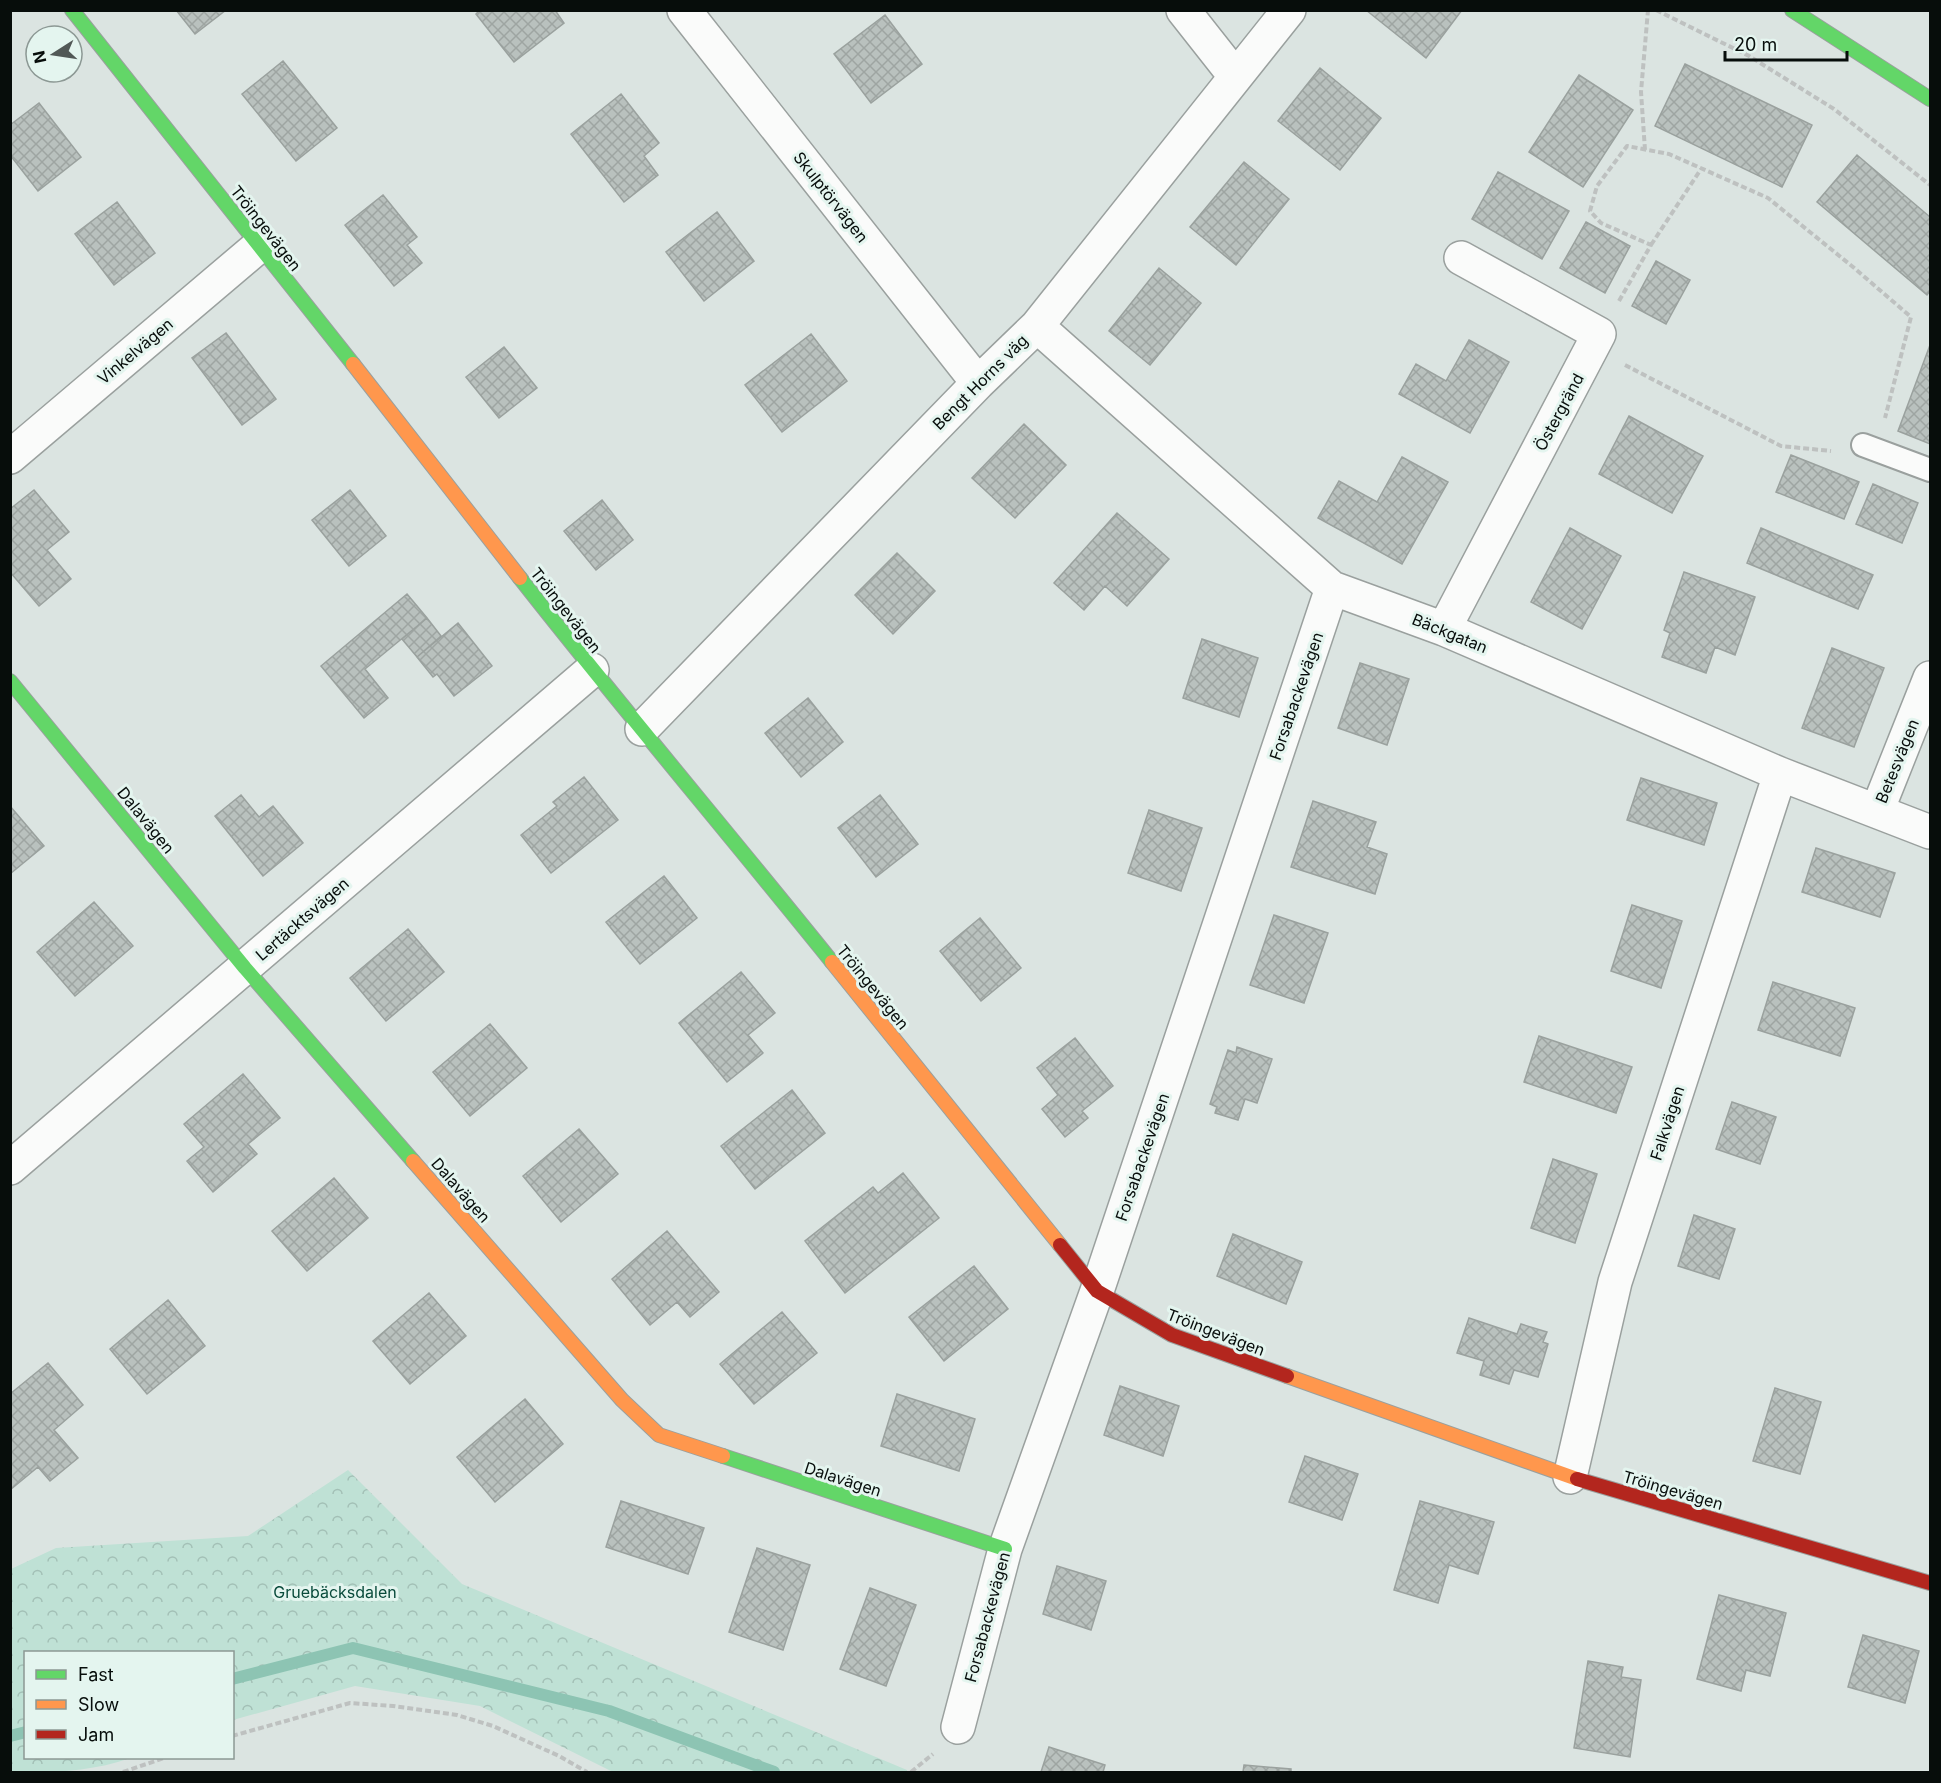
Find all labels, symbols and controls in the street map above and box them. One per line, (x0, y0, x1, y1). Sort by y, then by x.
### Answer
north arrow (24, 24, 84, 84)
scale bar (1725, 24, 1846, 62)
text: 20 m (1734, 34, 1777, 55)
text: N (28, 49, 50, 65)
street label: Skulptörvägen (789, 148, 873, 246)
street label: Tröingevägen (226, 181, 306, 275)
street label: Vinkelvägen (93, 314, 177, 388)
street label: Bengt Horns väg (928, 330, 1032, 434)
street label: Östergränd (1530, 370, 1588, 454)
street label: Tröingevägen (526, 563, 606, 657)
street label: Bäckgatan (1409, 609, 1491, 657)
street label: Forsabackevägen (1265, 629, 1327, 763)
street label: Betesvägen (1871, 716, 1923, 806)
street label: Dalavägen (113, 783, 179, 857)
street label: Lertäcktsvägen (251, 873, 353, 965)
street label: Tröingevägen (833, 941, 913, 1033)
street label: Falkvägen (1646, 1083, 1688, 1163)
street label: Forsabackevägen (1111, 1090, 1173, 1224)
street label: Dalavägen (427, 1153, 495, 1227)
street label: Tröingevägen (1164, 1304, 1268, 1360)
street label: Dalavägen (802, 1457, 884, 1501)
street label: Tröingevägen (1621, 1466, 1725, 1514)
street label: Forsabackevägen (960, 1550, 1014, 1684)
park label: Gruebäcksdalen (273, 1582, 397, 1602)
legend (24, 1651, 234, 1759)
text: Fast (78, 1664, 114, 1685)
text: Slow (78, 1694, 119, 1715)
text: Jam (78, 1724, 114, 1745)

